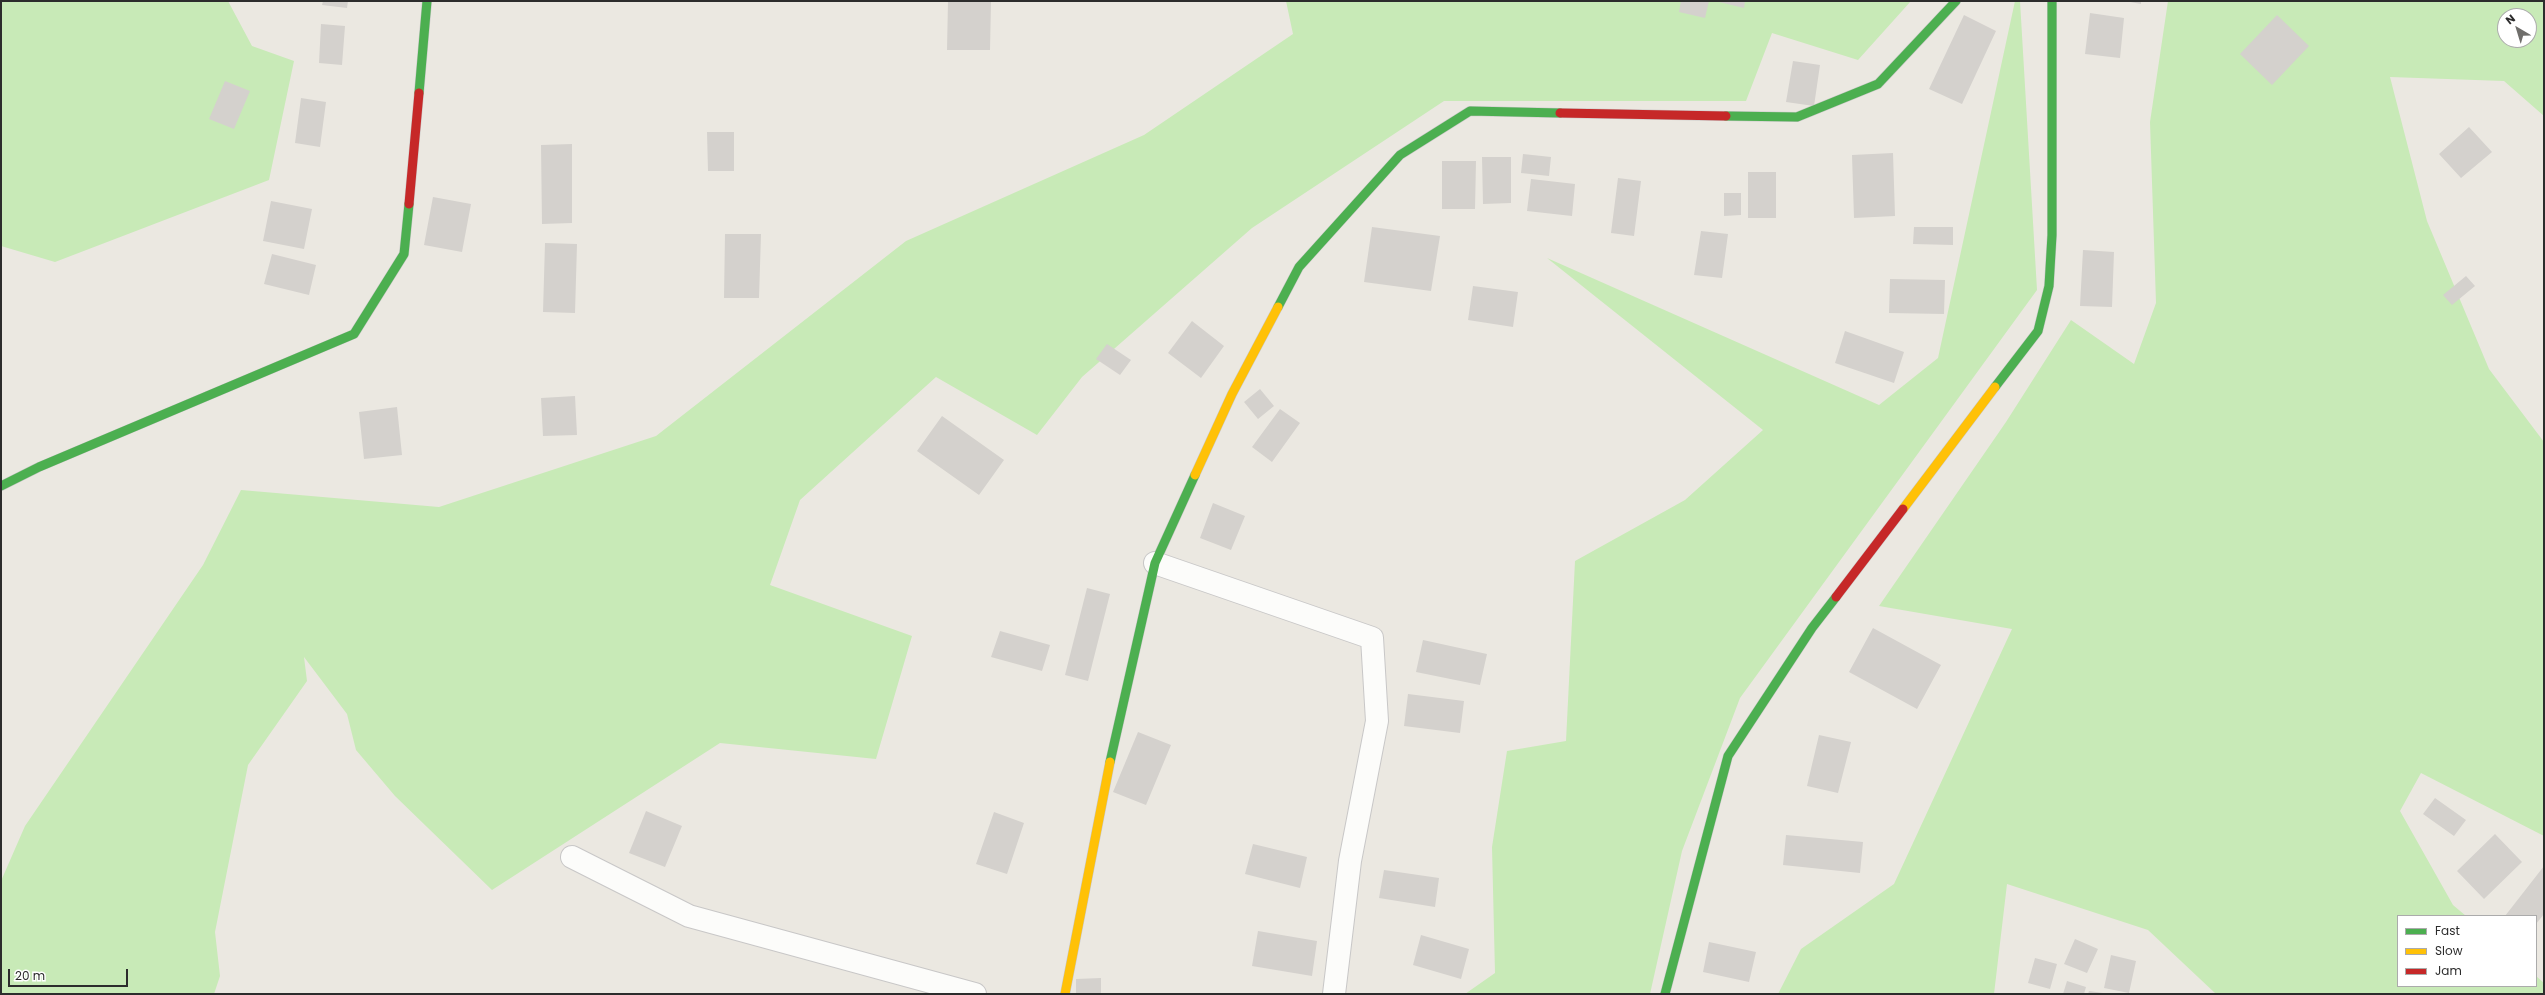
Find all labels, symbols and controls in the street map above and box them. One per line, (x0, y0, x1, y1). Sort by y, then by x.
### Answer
north arrow (2497, 8, 2537, 48)
text: N (2502, 10, 2518, 28)
legend (2397, 915, 2537, 987)
text: Fast (2435, 922, 2460, 939)
text: Slow (2435, 942, 2463, 959)
scale bar (10, 961, 130, 987)
text: Jam (2435, 962, 2462, 979)
text: 20 m (15, 967, 45, 984)

